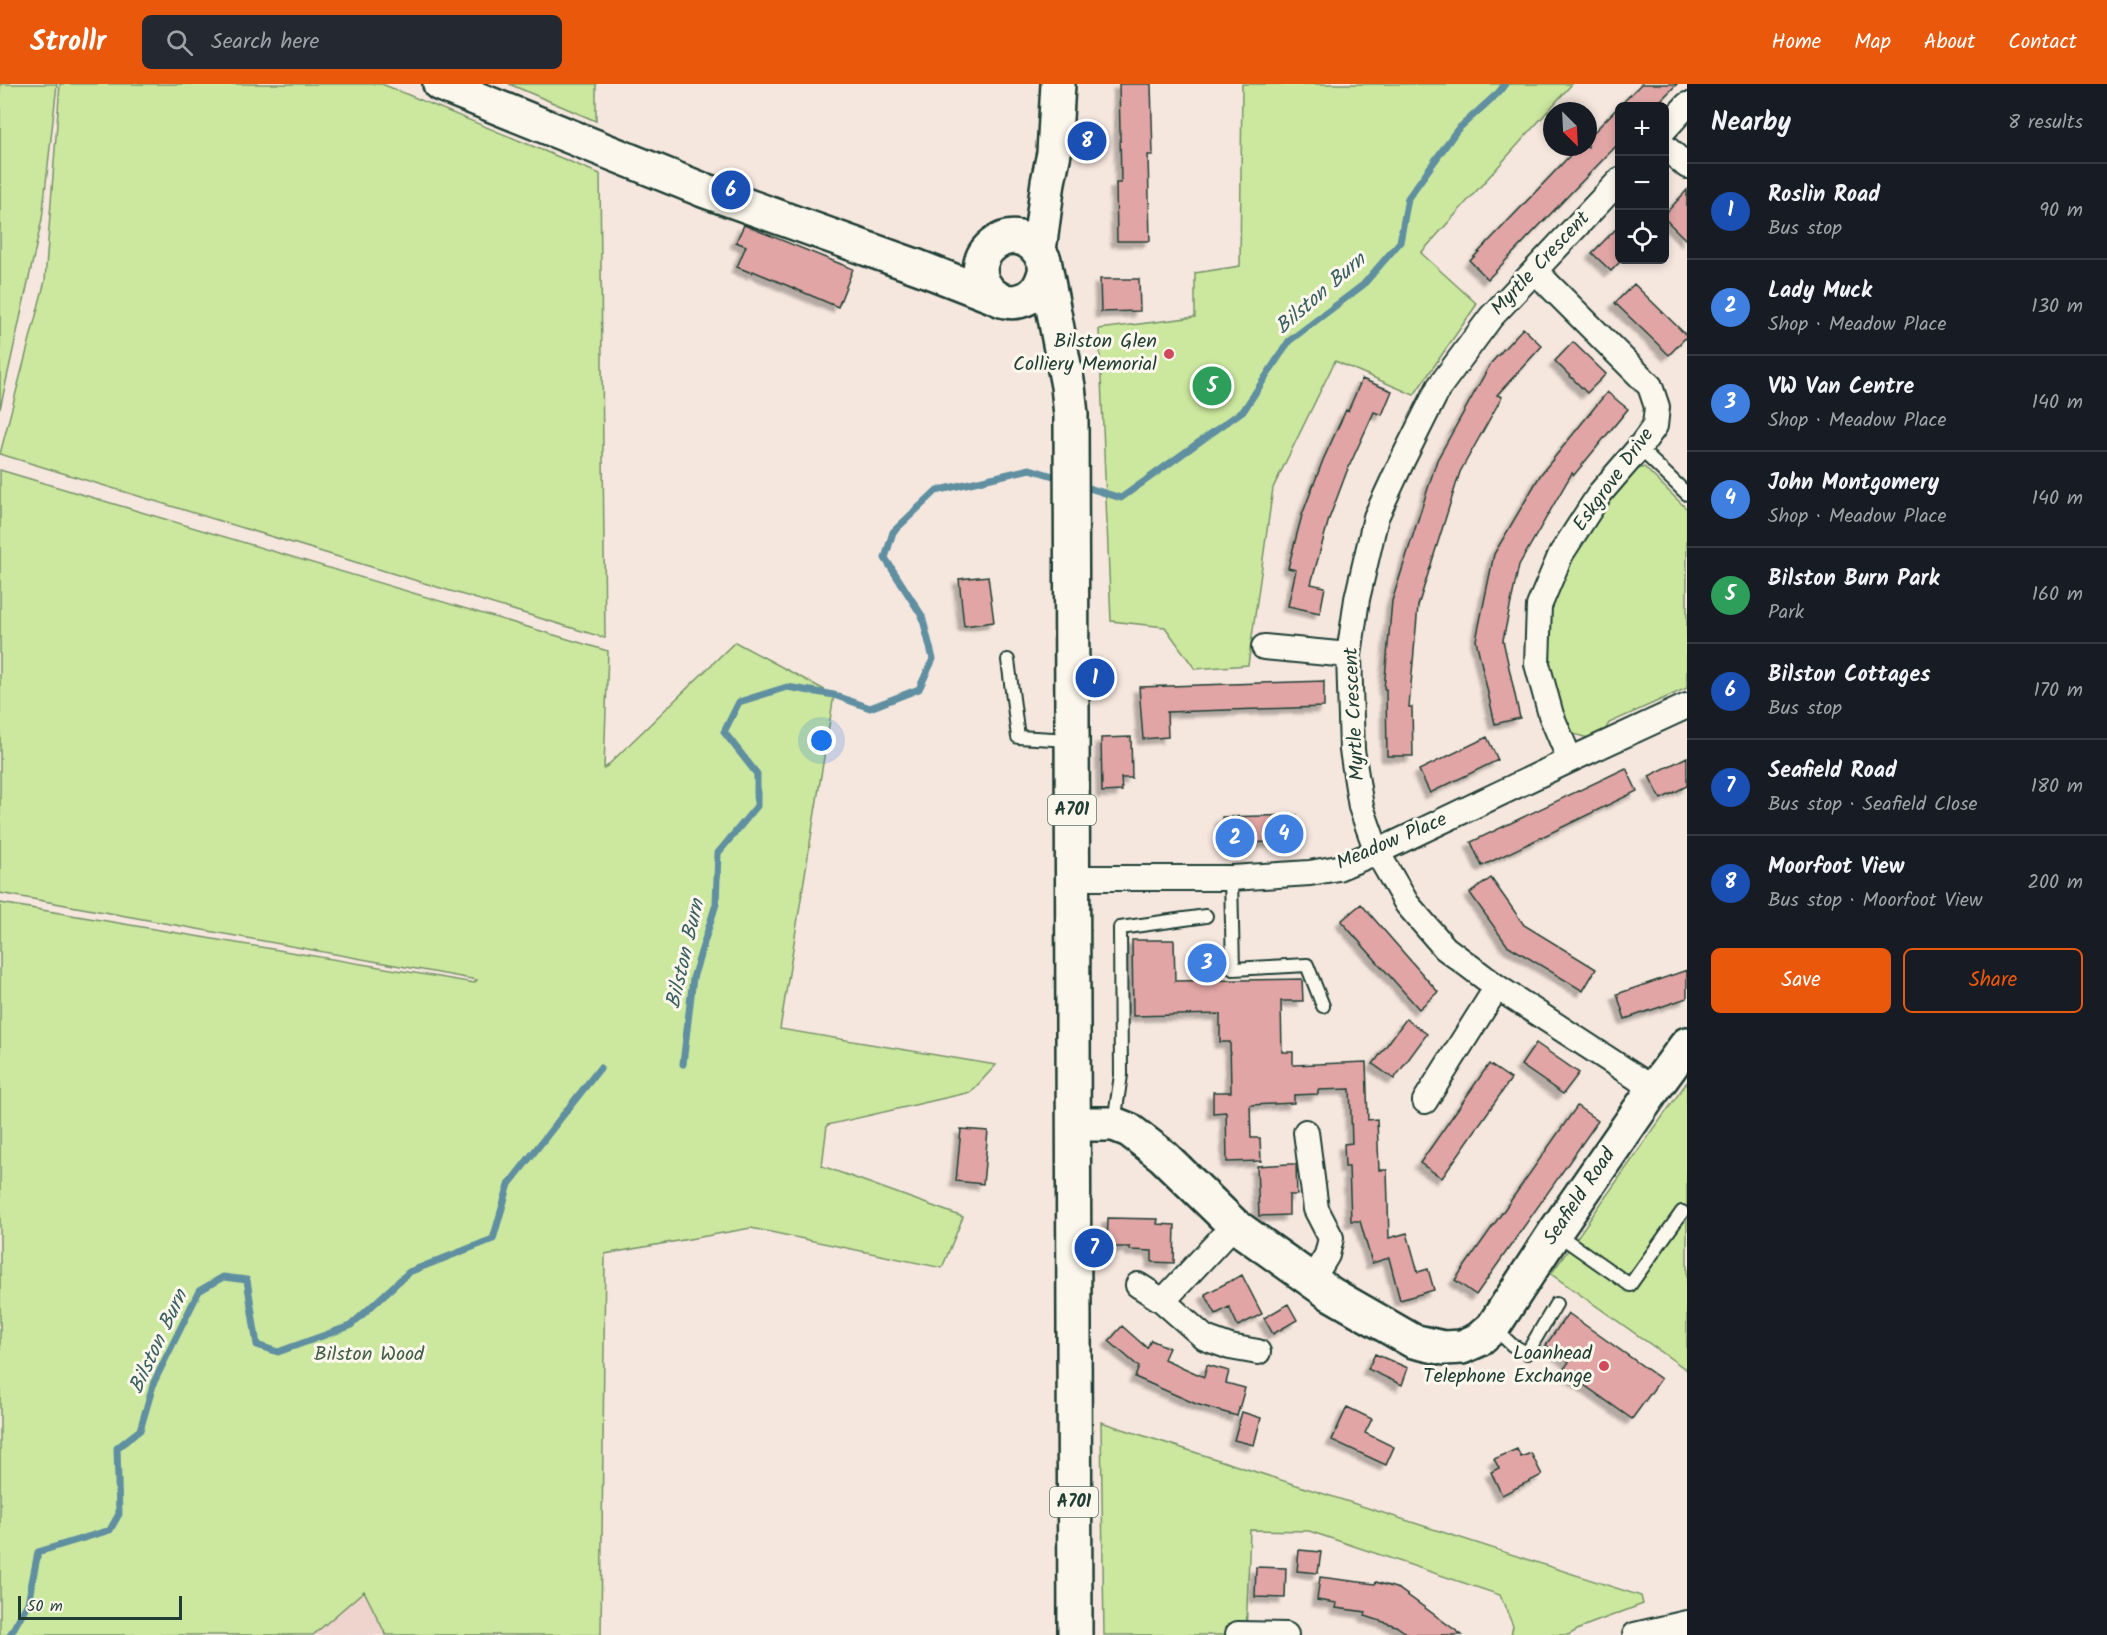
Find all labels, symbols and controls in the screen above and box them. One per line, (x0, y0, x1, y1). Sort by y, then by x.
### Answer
search box (142, 15, 562, 69)
text: Strollr (30, 20, 106, 65)
text: Search here (211, 25, 320, 60)
icon: search (163, 26, 196, 59)
text: Home (1772, 26, 1821, 59)
text: Map (1854, 26, 1891, 59)
text: About (1924, 26, 1975, 59)
text: Contact (2008, 26, 2077, 59)
north arrow (1543, 102, 1597, 156)
map controls (1615, 102, 1669, 264)
button: + (1615, 102, 1669, 156)
text: Nearby (1711, 102, 1791, 144)
text: 8 results (2008, 107, 2083, 139)
pin: 8 (1068, 118, 1106, 164)
button: − (1615, 156, 1669, 210)
pin: 6 (712, 168, 750, 212)
text: Roslin Road (1768, 178, 1880, 213)
text: 1 (1727, 195, 1734, 227)
text: 90 m (2039, 195, 2083, 227)
street label: Myrtle Crescent (1484, 204, 1599, 324)
button: locate (1615, 210, 1669, 264)
text: Bus stop (1768, 213, 1842, 245)
water label: Bilston Burn (1268, 244, 1375, 343)
text: Lady Muck (1768, 274, 1872, 309)
text: 2 (1725, 291, 1736, 323)
text: 130 m (2031, 291, 2083, 323)
text: Shop · Meadow Place (1768, 309, 1946, 341)
place label: Bilston Glen Colliery Memorial (1013, 326, 1157, 381)
marker: Bilston Glen Colliery Memorial (1162, 347, 1176, 361)
pin: 5 (1192, 364, 1232, 408)
text: VW Van Centre (1768, 370, 1914, 405)
text: 3 (1725, 387, 1736, 419)
text: 140 m (2032, 387, 2083, 419)
text: Shop · Meadow Place (1768, 405, 1946, 437)
street label: Eskgrove Drive (1565, 421, 1663, 539)
text: John Montgomery (1768, 466, 1939, 501)
text: 4 (1725, 483, 1736, 515)
text: 140 m (2032, 483, 2083, 515)
text: Shop · Meadow Place (1768, 501, 1946, 533)
text: Bilston Burn Park (1768, 562, 1939, 597)
text: 5 (1725, 579, 1736, 611)
text: 160 m (2032, 579, 2083, 611)
text: Park (1768, 597, 1804, 629)
street label: Myrtle Crescent (1336, 646, 1374, 782)
pin: 1 (1076, 656, 1114, 700)
text: Bilston Cottages (1768, 658, 1930, 693)
text: 6 (1725, 675, 1736, 707)
text: 170 m (2034, 675, 2083, 707)
text: Bus stop (1768, 693, 1842, 725)
your location (807, 726, 836, 755)
text: Seafield Road (1768, 754, 1897, 789)
text: 7 (1726, 771, 1735, 803)
text: 180 m (2031, 771, 2083, 803)
text: Bus stop · Seafield Close (1768, 789, 1977, 821)
road number: A701 (1048, 795, 1096, 825)
street label: Meadow Place (1332, 804, 1452, 880)
pin: 4 (1264, 812, 1304, 856)
pin: 2 (1216, 816, 1254, 861)
text: Moorfoot View (1768, 850, 1904, 885)
text: 8 (1725, 867, 1736, 899)
text: 200 m (2027, 867, 2083, 899)
text: Bus stop · Moorfoot View (1768, 885, 1982, 917)
water label: Bilston Burn (657, 894, 715, 1012)
pin: 3 (1188, 940, 1226, 986)
button: Save (1711, 948, 1891, 1013)
button: Share (1903, 948, 2083, 1013)
street label: Seafield Road (1536, 1141, 1625, 1252)
pin: 7 (1074, 1226, 1114, 1270)
water label: Bilston Burn (121, 1283, 198, 1399)
place label: Loanhead Telephone Exchange (1423, 1338, 1593, 1393)
park label: Bilston Wood (314, 1339, 425, 1371)
marker: Loanhead Telephone Exchange (1597, 1359, 1611, 1373)
road number: A701 (1050, 1487, 1098, 1517)
scale bar (18, 1593, 182, 1620)
text: 50 m (27, 1594, 63, 1619)

